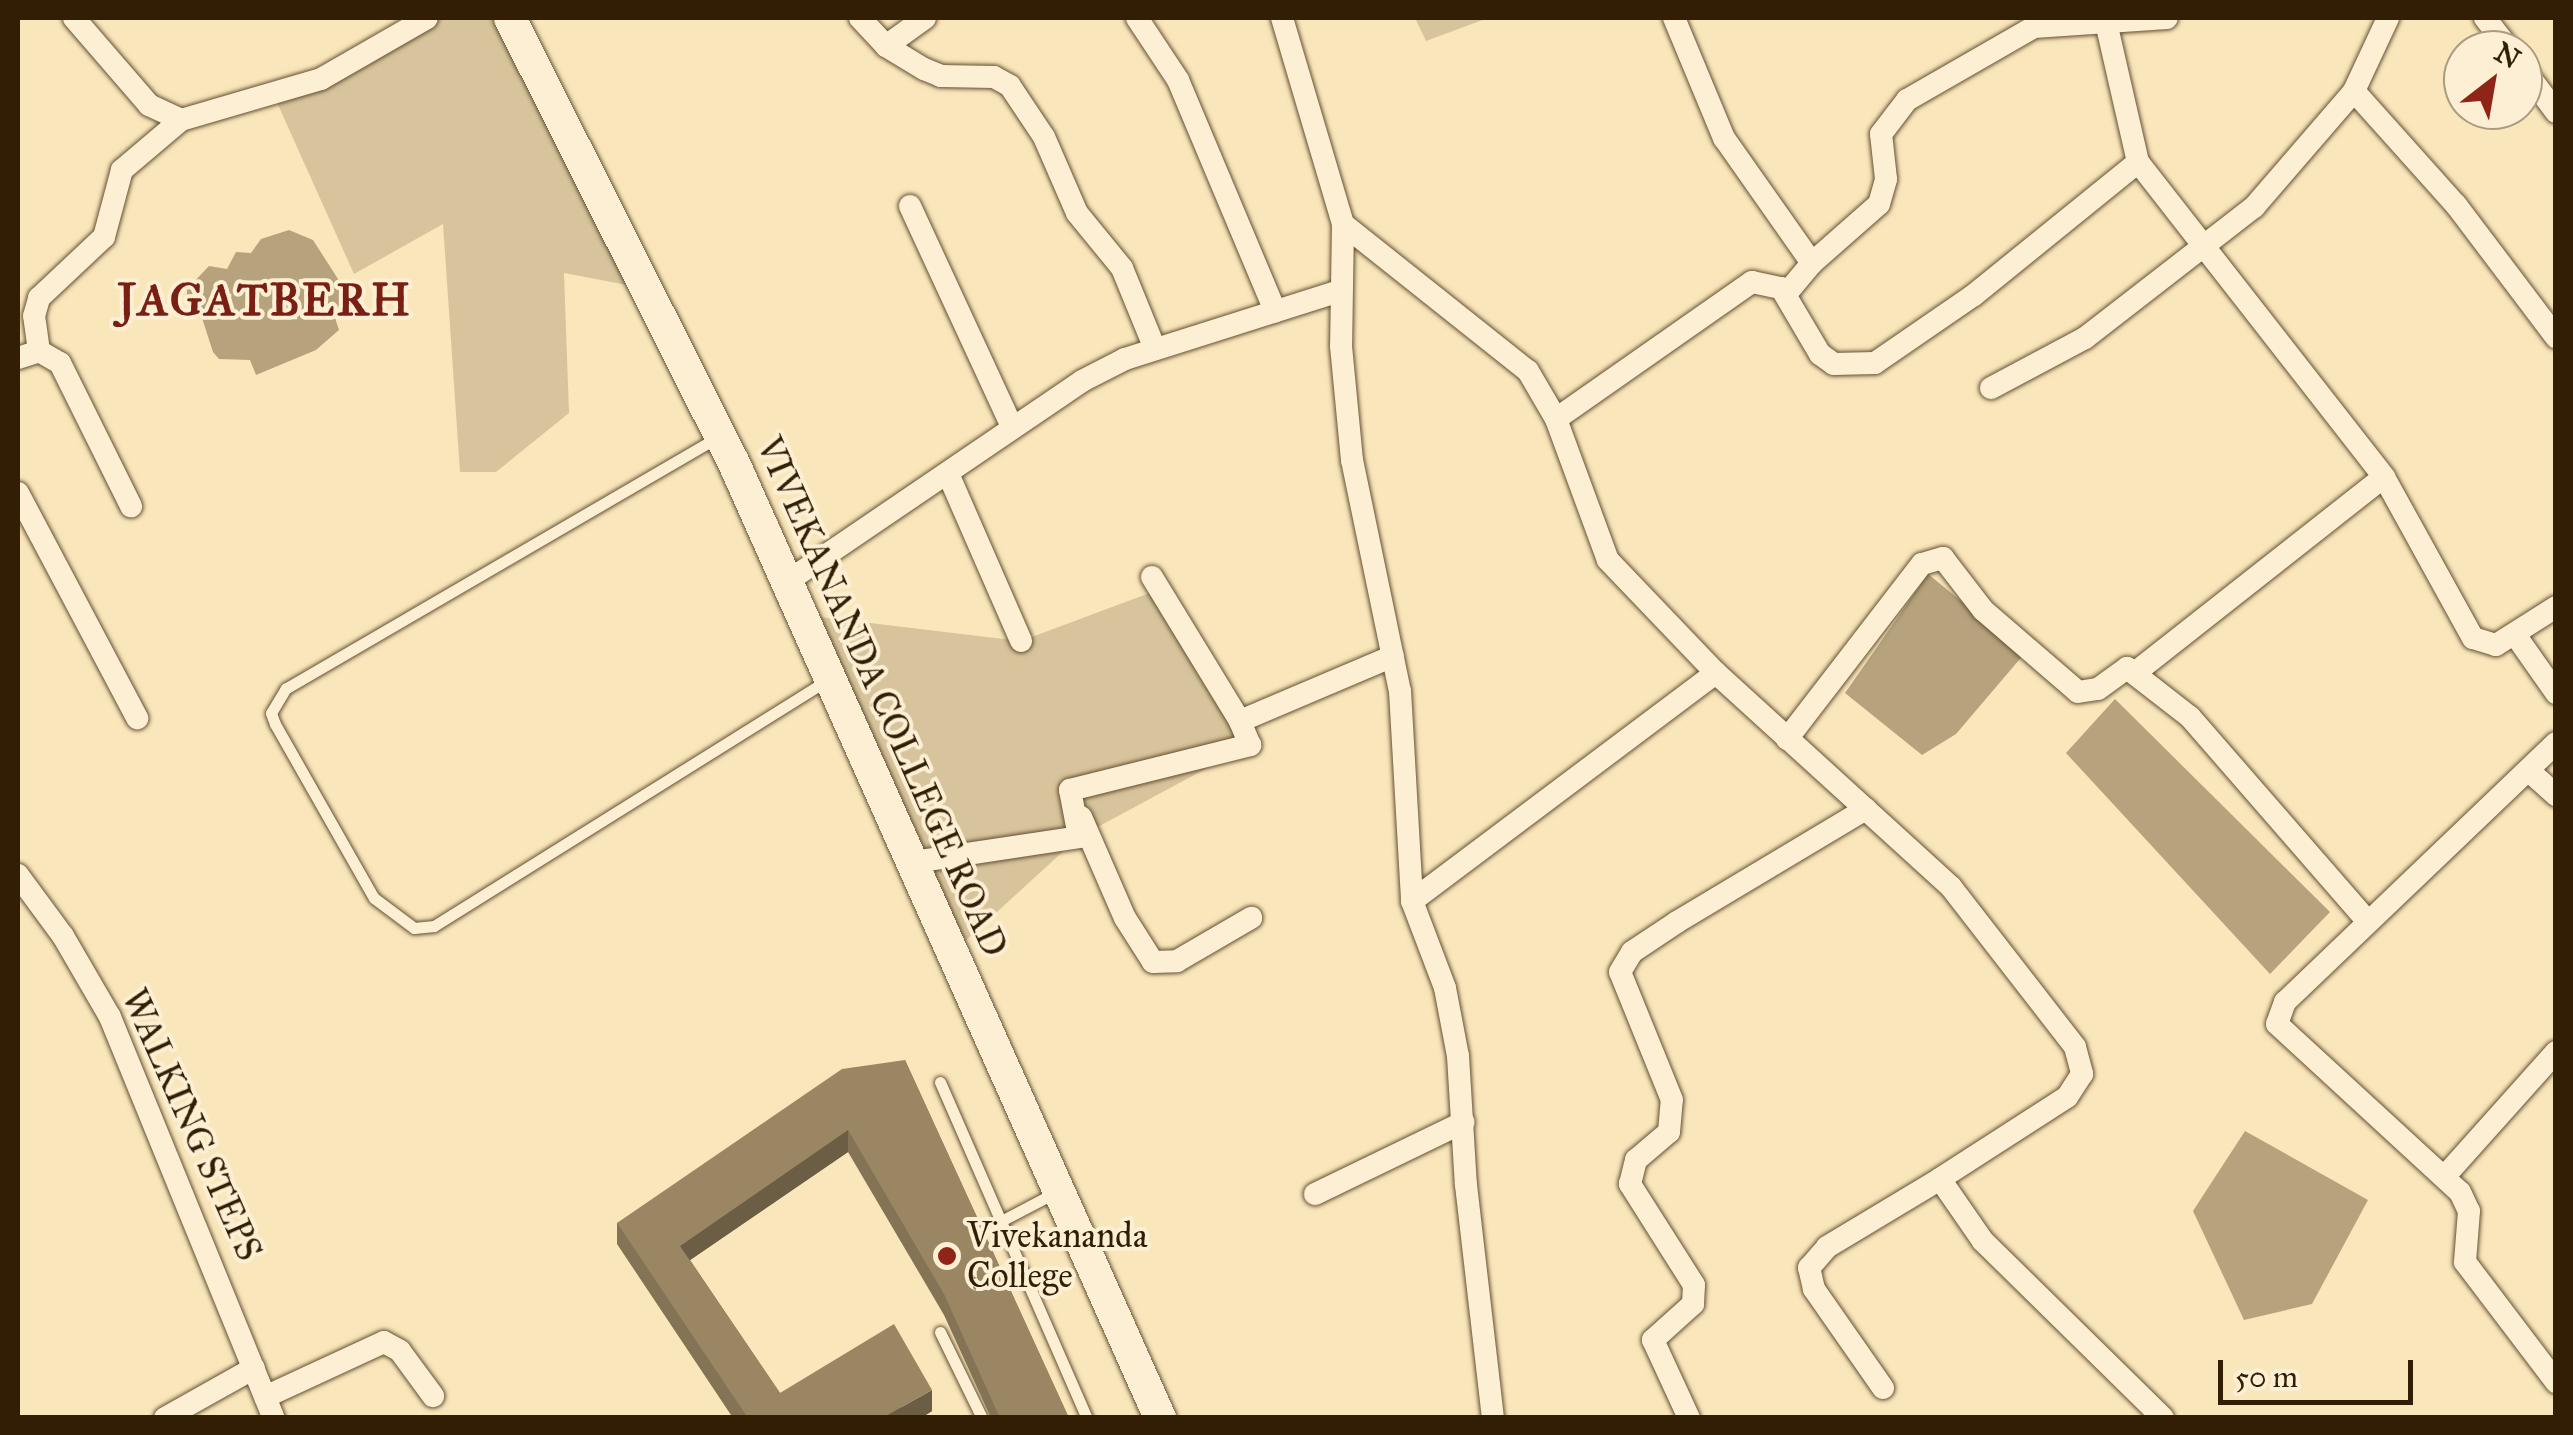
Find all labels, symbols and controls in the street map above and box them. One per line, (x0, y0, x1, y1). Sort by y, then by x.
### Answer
north arrow (2443, 30, 2543, 130)
text: N (2488, 34, 2527, 77)
district label: JAGATBERH (118, 273, 412, 327)
street label: VIVEKANANDA COLLEGE ROAD (747, 431, 1015, 963)
street label: WALKING STEPS (112, 983, 270, 1267)
place label: Vivekananda College (967, 1215, 1147, 1297)
marker: Vivekananda College (936, 1245, 958, 1267)
scale bar (2223, 1340, 2418, 1402)
text: 50 m (2235, 1359, 2298, 1395)

